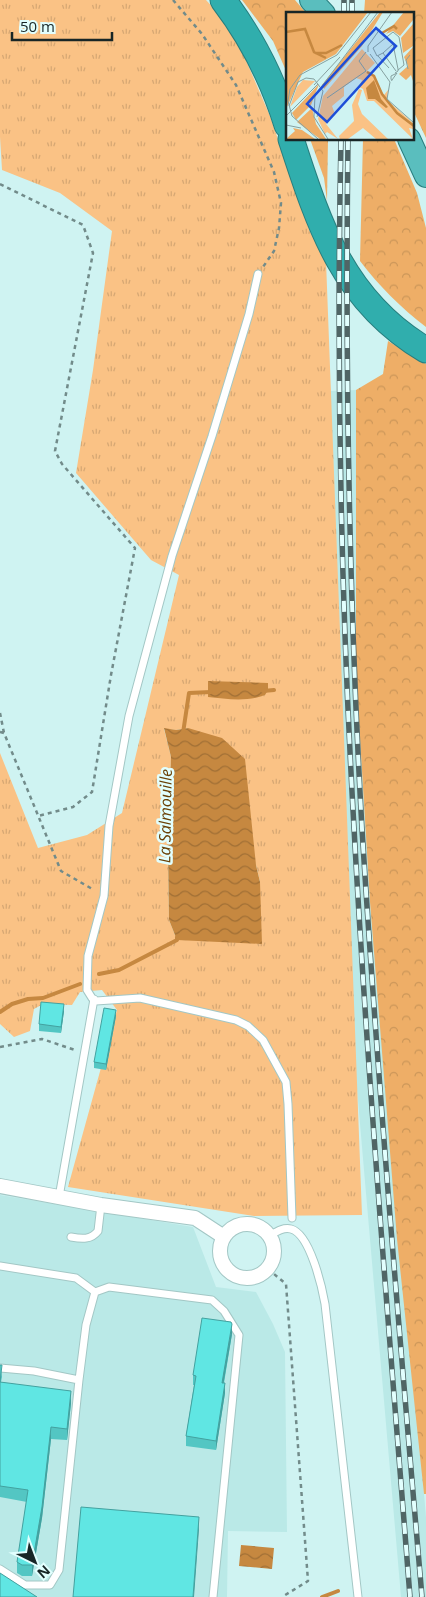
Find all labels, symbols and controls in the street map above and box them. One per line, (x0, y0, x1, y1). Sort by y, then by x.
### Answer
scale bar (12, 10, 112, 42)
inset map (286, 12, 414, 140)
text: 50 m (20, 16, 55, 36)
water label: La Salmouille (153, 769, 177, 863)
north arrow (10, 1537, 60, 1587)
text: N (33, 1561, 55, 1583)

